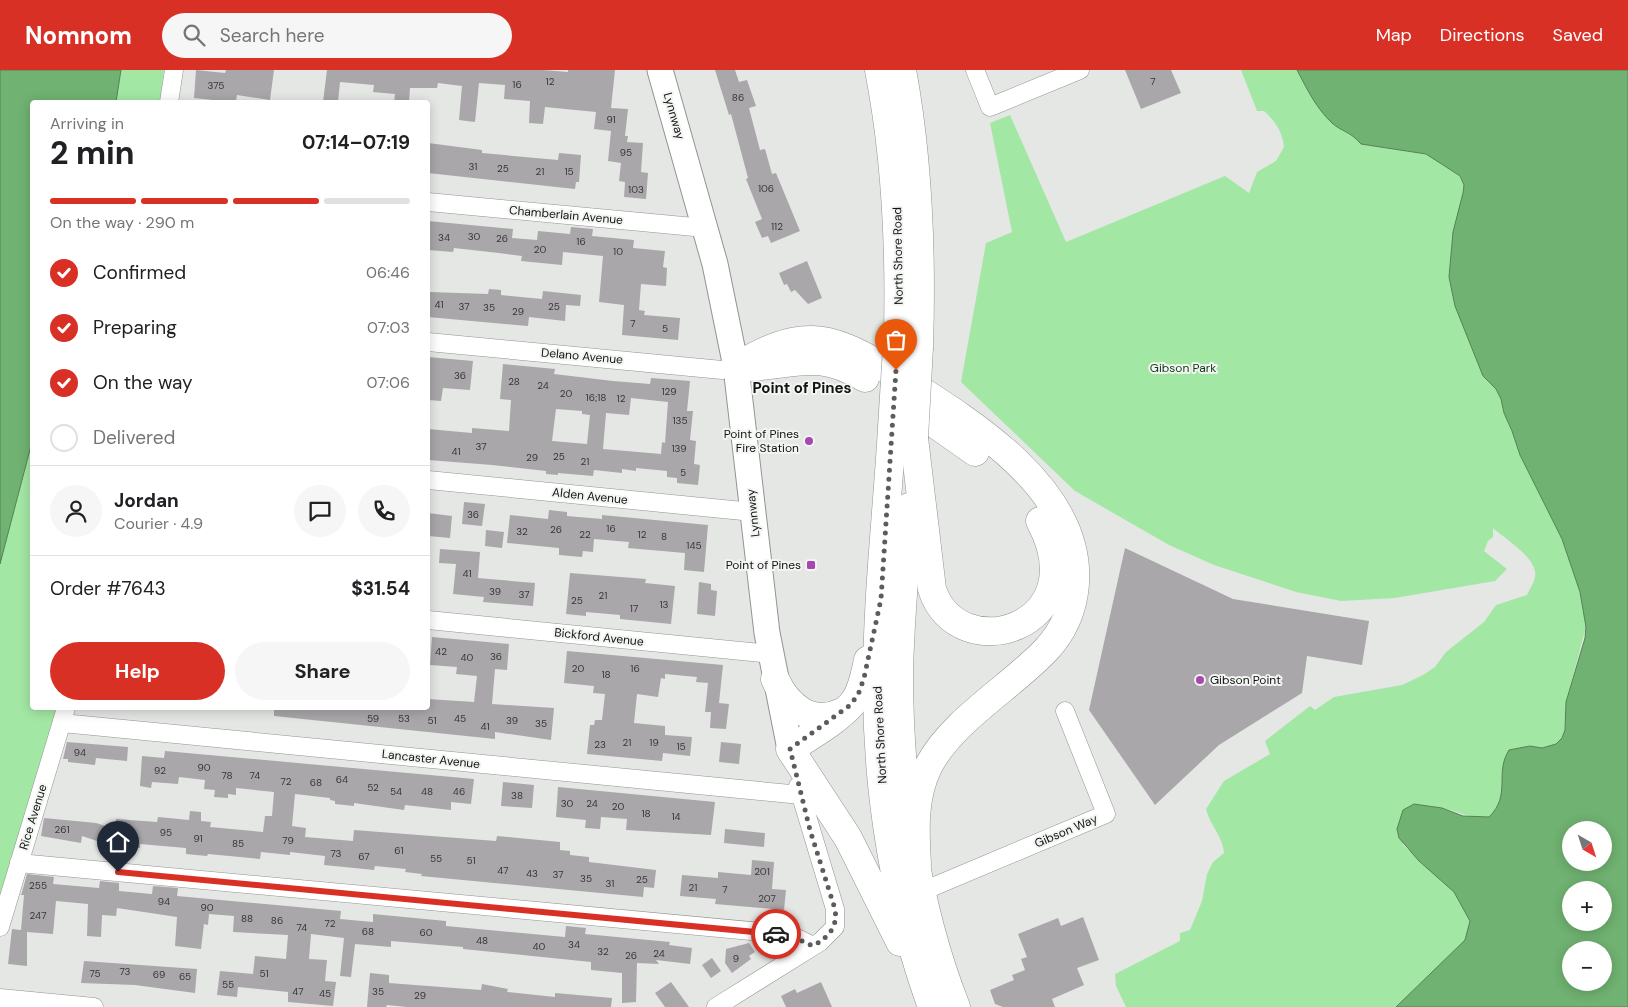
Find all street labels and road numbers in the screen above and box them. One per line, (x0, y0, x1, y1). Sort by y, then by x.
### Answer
street label: Lynnway (660, 91, 688, 142)
street label: Chamberlain Avenue (508, 202, 624, 228)
street label: North Shore Road (889, 207, 907, 305)
street label: Delano Avenue (540, 344, 624, 368)
street label: Alden Avenue (551, 484, 629, 508)
street label: Lynnway (743, 488, 763, 538)
street label: Bickford Avenue (554, 624, 645, 650)
street label: North Shore Road (869, 686, 891, 784)
street label: Lancaster Avenue (381, 746, 481, 772)
street label: Rice Avenue (15, 782, 51, 852)
street label: Gibson Way (1032, 810, 1100, 851)

